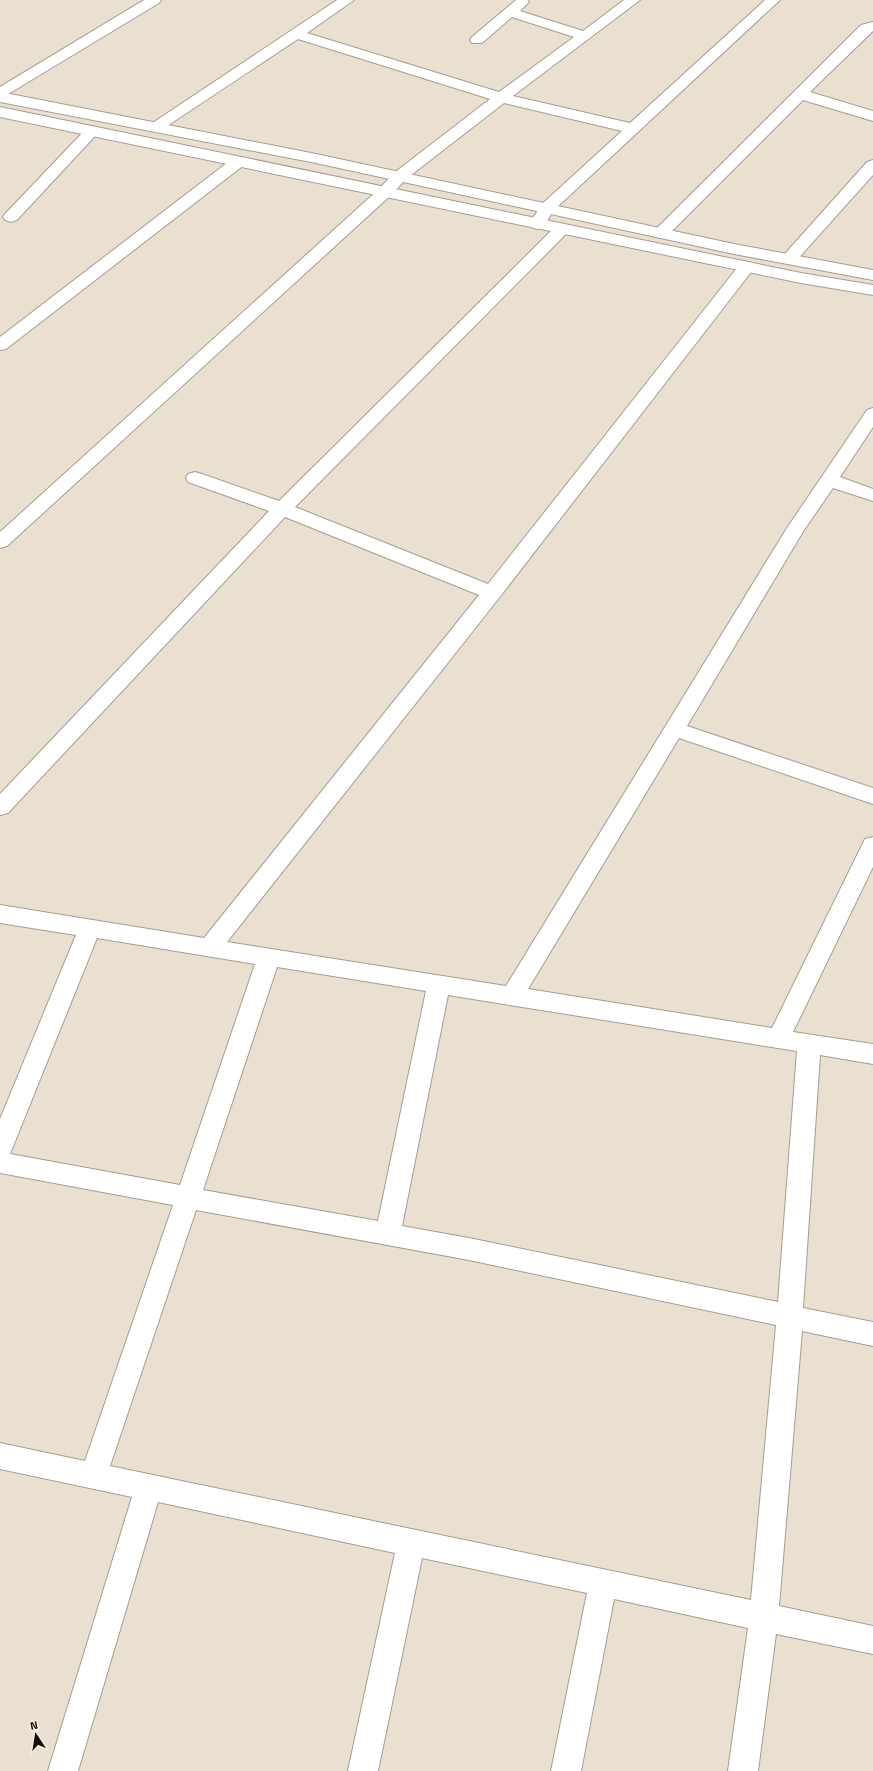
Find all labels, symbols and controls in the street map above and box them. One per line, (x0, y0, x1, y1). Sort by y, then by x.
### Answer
north arrow (16, 1715, 56, 1755)
text: N (29, 1717, 39, 1734)

